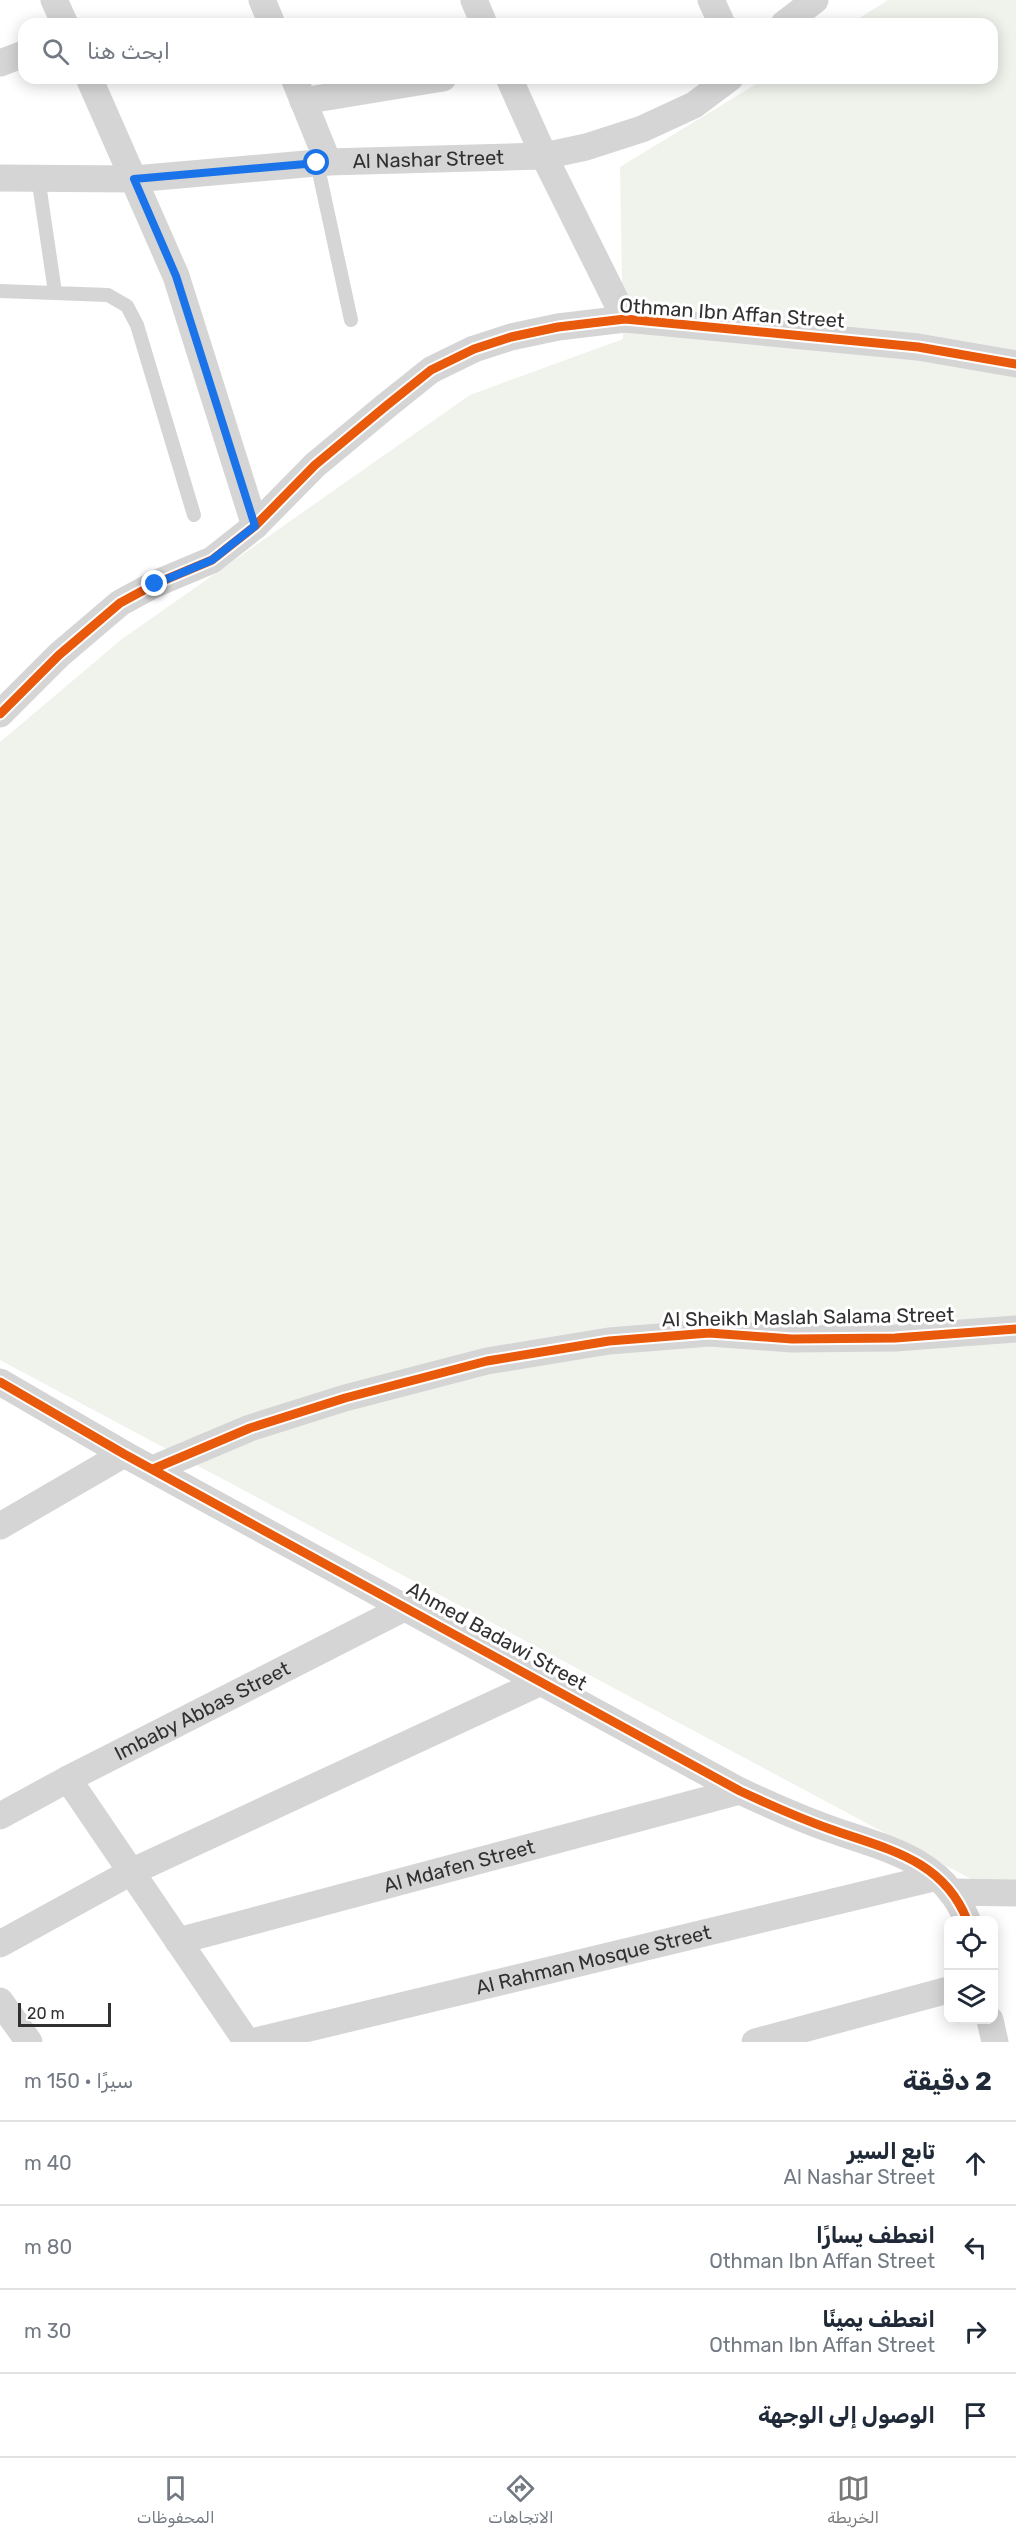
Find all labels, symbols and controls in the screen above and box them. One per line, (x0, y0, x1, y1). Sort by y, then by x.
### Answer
search box (18, 18, 998, 84)
icon: search (39, 35, 72, 68)
text: ابحث هنا (87, 38, 170, 65)
street label: Al Nashar Street (352, 145, 504, 173)
route start (303, 149, 329, 175)
street label: Othman Ibn Affan Street (619, 293, 846, 333)
route end (141, 570, 167, 596)
street label: Al Sheikh Maslah Salama Street (662, 1302, 954, 1332)
street label: Ahmed Badawi Street (403, 1576, 591, 1696)
street label: Imbaby Abbas Street (110, 1656, 294, 1765)
street label: Al Mdafen Street (381, 1834, 538, 1898)
map controls (944, 1916, 998, 2024)
button: locate (944, 1916, 998, 1970)
street label: Al Rahman Mosque Street (473, 1920, 713, 2000)
button: layers (944, 1970, 998, 2024)
scale bar (18, 2000, 111, 2028)
text: 20 m (27, 2004, 65, 2023)
text: 2 دقيقة (903, 2066, 992, 2097)
text: سيرًا · 150 m (24, 2069, 133, 2093)
text: تابع السير (847, 2138, 935, 2165)
icon: ahead (959, 2147, 992, 2180)
text: 40 m (24, 2151, 72, 2175)
text: Al Nashar Street (784, 2165, 935, 2189)
text: انعطف يسارًا (816, 2222, 935, 2249)
icon: left (959, 2231, 992, 2264)
text: 80 m (24, 2235, 72, 2259)
text: Othman Ibn Affan Street (709, 2249, 935, 2273)
text: انعطف يمينًا (822, 2306, 935, 2333)
icon: right (959, 2315, 992, 2348)
text: 30 m (24, 2319, 71, 2343)
text: Othman Ibn Affan Street (709, 2333, 935, 2357)
icon: arrive (959, 2399, 992, 2432)
text: الوصول إلى الوجهة (758, 2402, 935, 2429)
tab: المحفوظات (137, 2472, 215, 2527)
tab: الاتجاهات (488, 2472, 554, 2527)
tab: الخريطة (827, 2472, 879, 2527)

